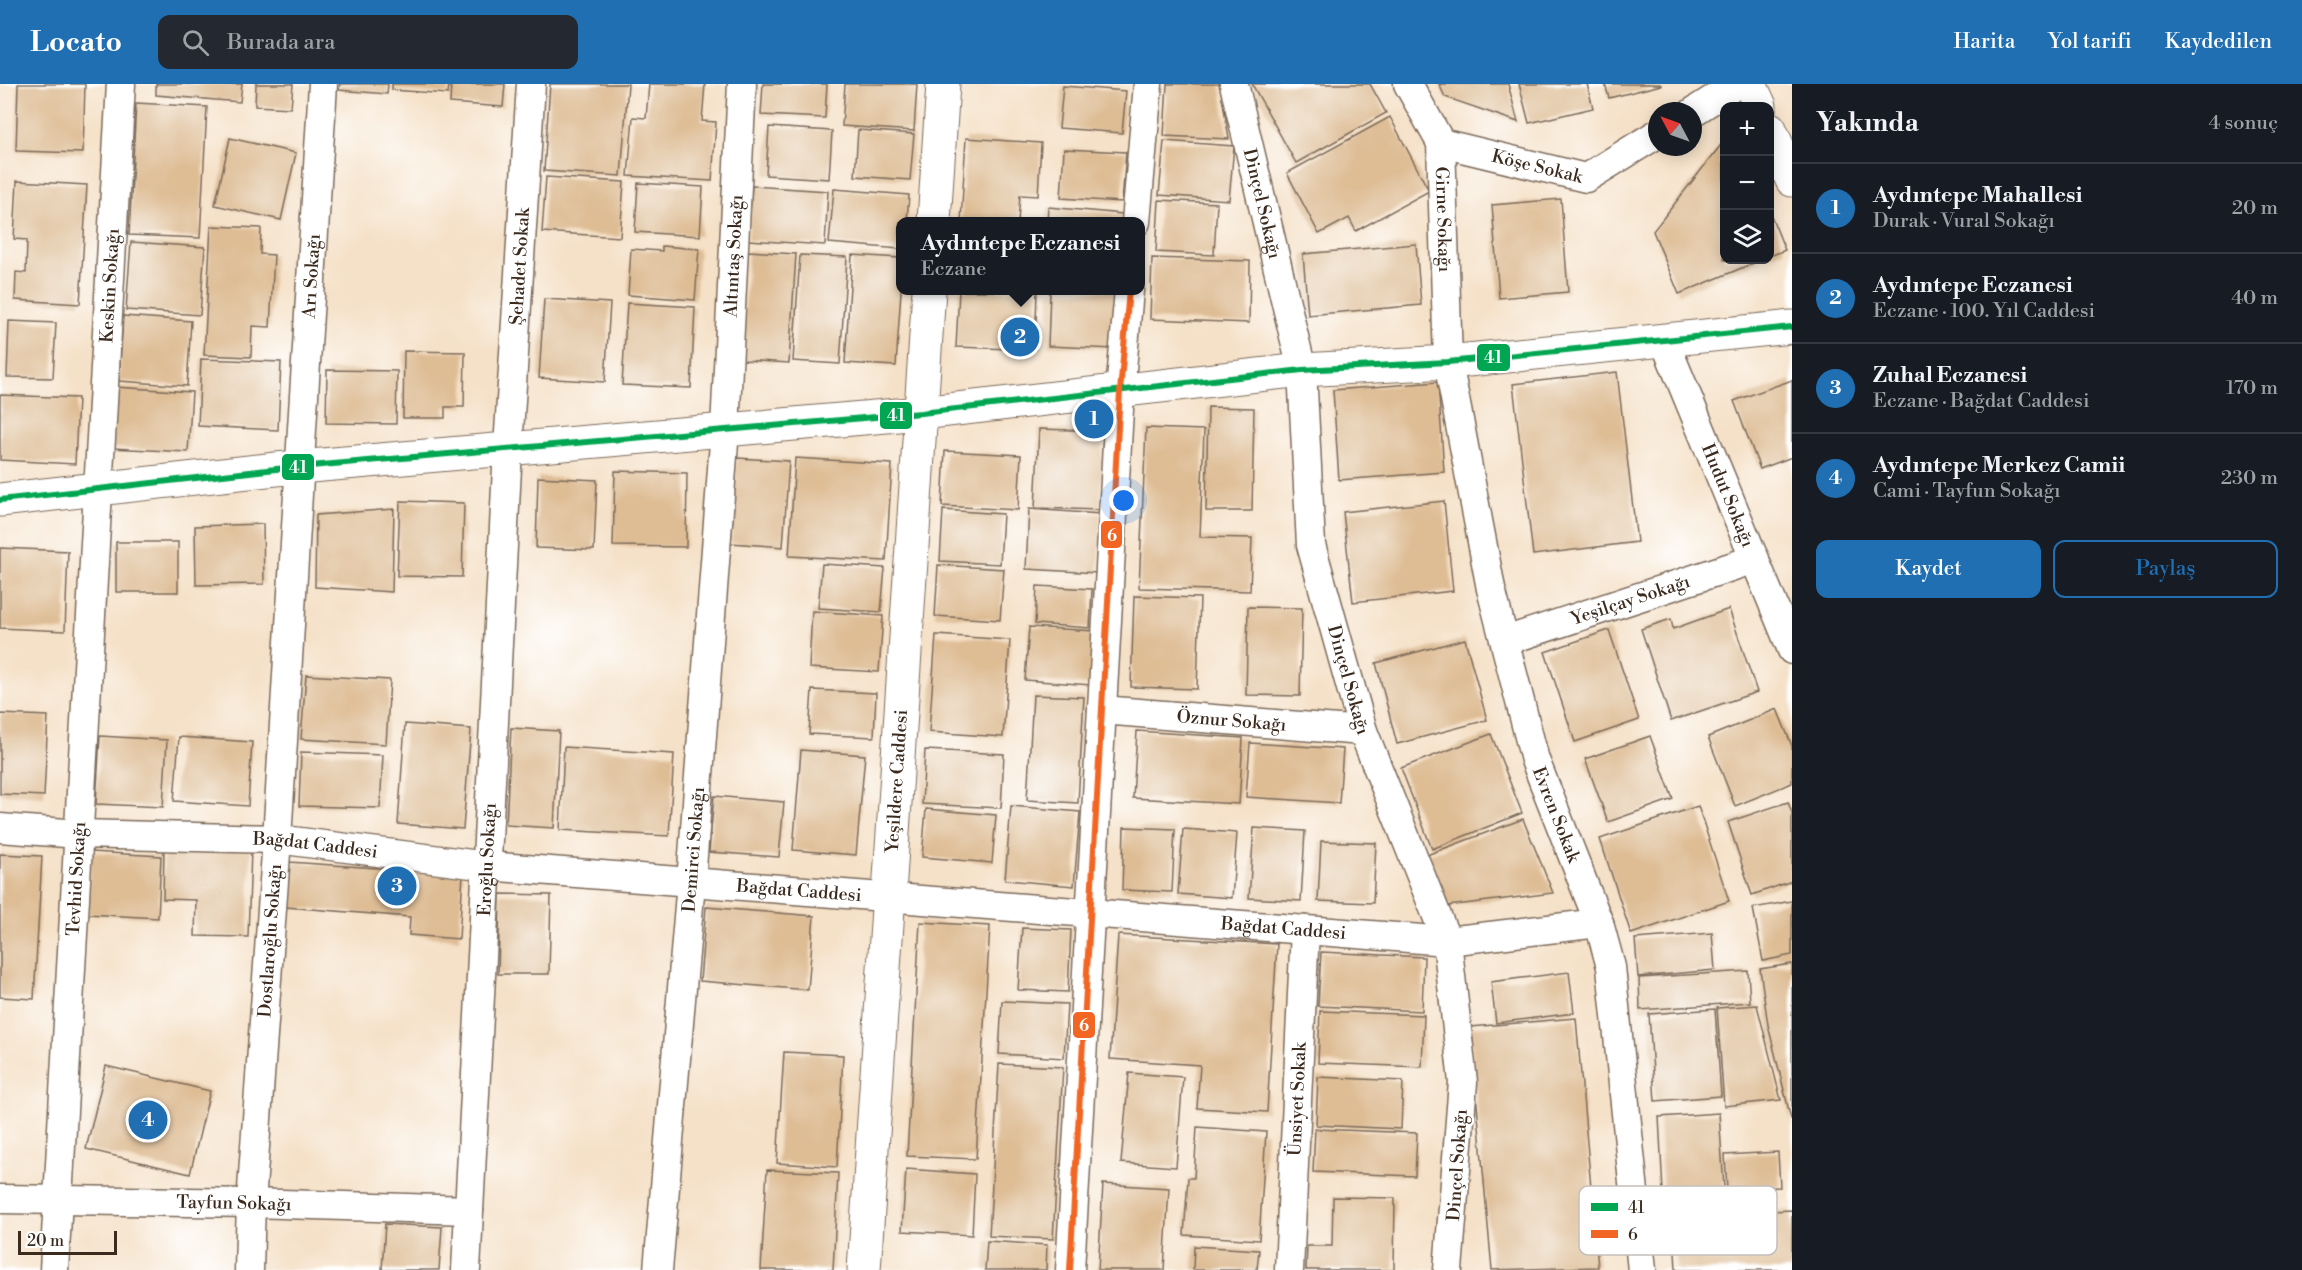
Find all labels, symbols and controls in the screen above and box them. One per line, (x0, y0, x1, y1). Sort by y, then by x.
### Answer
search box (158, 15, 578, 69)
text: Locato (30, 25, 122, 60)
icon: search (179, 26, 212, 59)
text: Burada ara (227, 29, 335, 56)
text: Harita (1953, 29, 2015, 55)
text: Yol tarifi (2048, 29, 2132, 55)
text: Kaydedilen (2165, 29, 2272, 55)
north arrow (1648, 102, 1702, 156)
map controls (1720, 102, 1774, 264)
button: + (1720, 102, 1774, 156)
text: Yakında (1816, 107, 1919, 139)
text: 4 sonuç (2209, 111, 2278, 136)
street label: Köşe Sokak (1489, 145, 1586, 189)
street label: Dinçel Sokağı (1238, 146, 1286, 261)
button: − (1720, 156, 1774, 210)
street label: Girne Sokağı (1430, 166, 1456, 273)
text: Aydıntepe Mahallesi (1873, 182, 2082, 209)
street label: Altıntaş Sokağı (719, 194, 749, 319)
text: 1 (1831, 196, 1840, 221)
text: 20 m (2232, 196, 2278, 221)
street label: Şehadet Sokak (505, 205, 535, 326)
text: Durak · Vural Sokağı (1873, 209, 2055, 234)
button: layers (1720, 210, 1774, 264)
popup (896, 217, 1145, 295)
street label: Keskin Sokağı (95, 228, 125, 344)
text: Aydıntepe Eczanesi (921, 230, 1120, 257)
street label: Arı Sokağı (298, 233, 326, 320)
text: Eczane (921, 257, 986, 282)
text: Aydıntepe Eczanesi (1873, 272, 2073, 299)
text: 2 (1829, 286, 1842, 311)
text: 40 m (2231, 286, 2278, 311)
text: Eczane · 100. Yıl Caddesi (1873, 299, 2095, 324)
pin: 2 (1000, 314, 1040, 360)
line badge: 41 (1476, 343, 1511, 372)
text: 41 (1484, 348, 1502, 368)
text: Zuhal Eczanesi (1873, 362, 2027, 389)
text: 3 (1829, 376, 1842, 401)
text: 170 m (2226, 376, 2278, 401)
text: Eczane · Bağdat Caddesi (1873, 389, 2089, 414)
pin: 1 (1074, 396, 1114, 442)
line badge: 41 (879, 401, 913, 430)
text: 41 (887, 406, 905, 426)
street label: Hudut Sokağı (1696, 440, 1759, 551)
text: Aydıntepe Merkez Camii (1873, 452, 2125, 479)
line badge: 41 (281, 453, 315, 481)
text: 41 (289, 458, 307, 478)
text: 4 (1829, 466, 1842, 491)
text: 230 m (2221, 466, 2278, 491)
text: Cami · Tayfun Sokağı (1873, 479, 2061, 504)
your location (1109, 486, 1138, 515)
line badge: 6 (1100, 520, 1123, 549)
text: 6 (1107, 526, 1117, 546)
button: Kaydet (1816, 540, 2041, 598)
button: Paylaş (2053, 540, 2278, 598)
street label: Yeşilçay Sokağı (1567, 570, 1693, 631)
street label: Dinçel Sokağı (1322, 622, 1374, 738)
street label: Öznur Sokağı (1176, 705, 1287, 737)
street label: Yeşildere Caddesi (881, 709, 913, 854)
street label: Evren Sokak (1527, 764, 1586, 867)
street label: Demirci Sokağı (677, 786, 710, 913)
street label: Eroğlu Sokağı (473, 802, 502, 917)
street label: Tevhid Sokağı (62, 821, 91, 936)
street label: Bağdat Caddesi (252, 827, 379, 864)
street label: Dostlaroğlu Sokağı (253, 863, 287, 1019)
pin: 3 (378, 864, 416, 908)
street label: Bağdat Caddesi (735, 874, 862, 907)
street label: Bağdat Caddesi (1219, 912, 1347, 945)
line badge: 6 (1072, 1011, 1096, 1039)
text: 6 (1079, 1016, 1089, 1036)
street label: Ünsiyet Sokak (1283, 1040, 1312, 1157)
pin: 4 (128, 1098, 168, 1142)
street label: Dinçel Sokağı (1442, 1108, 1473, 1222)
legend (1579, 1186, 1777, 1255)
street label: Tayfun Sokağı (176, 1191, 292, 1216)
text: 41 (1628, 1198, 1645, 1218)
text: 6 (1628, 1225, 1638, 1245)
scale bar (18, 1228, 117, 1256)
text: 20 m (27, 1231, 64, 1251)

